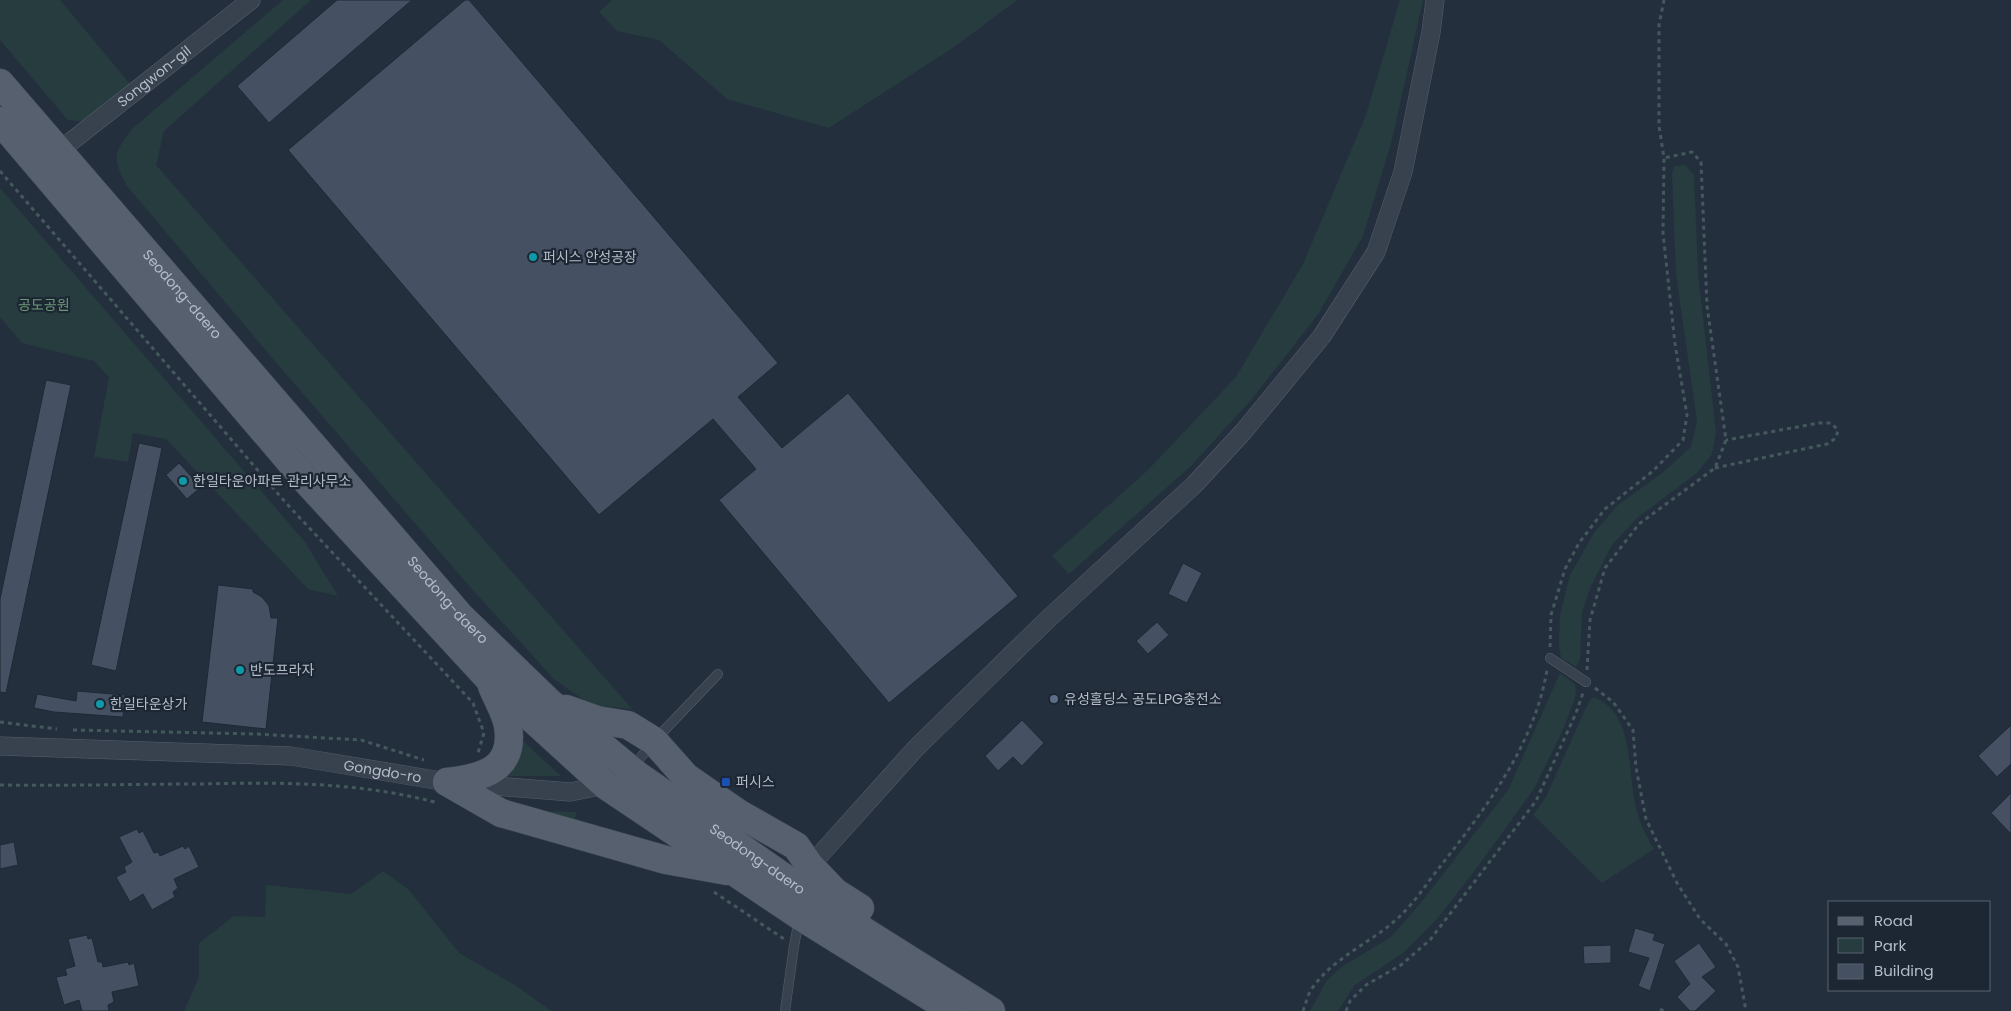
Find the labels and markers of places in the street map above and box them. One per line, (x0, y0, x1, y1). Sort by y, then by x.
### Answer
place label: 퍼시스 안성공장 (543, 247, 637, 267)
marker: 퍼시스 안성공장 (527, 251, 539, 263)
place label: 한일타운아파트 관리사무소 (193, 471, 351, 491)
marker: 한일타운아파트 관리사무소 (177, 475, 189, 487)
place label: 반도프라자 (250, 660, 315, 680)
marker: 반도프라자 (234, 664, 246, 676)
place label: 유성홀딩스 공도LPG충전소 (1064, 689, 1222, 709)
marker: 유성홀딩스 공도LPG충전소 (1048, 693, 1060, 705)
place label: 한일타운상가 (110, 694, 187, 714)
marker: 한일타운상가 (94, 698, 106, 710)
place label: 퍼시스 (736, 772, 775, 792)
marker: 퍼시스 (720, 776, 732, 788)

